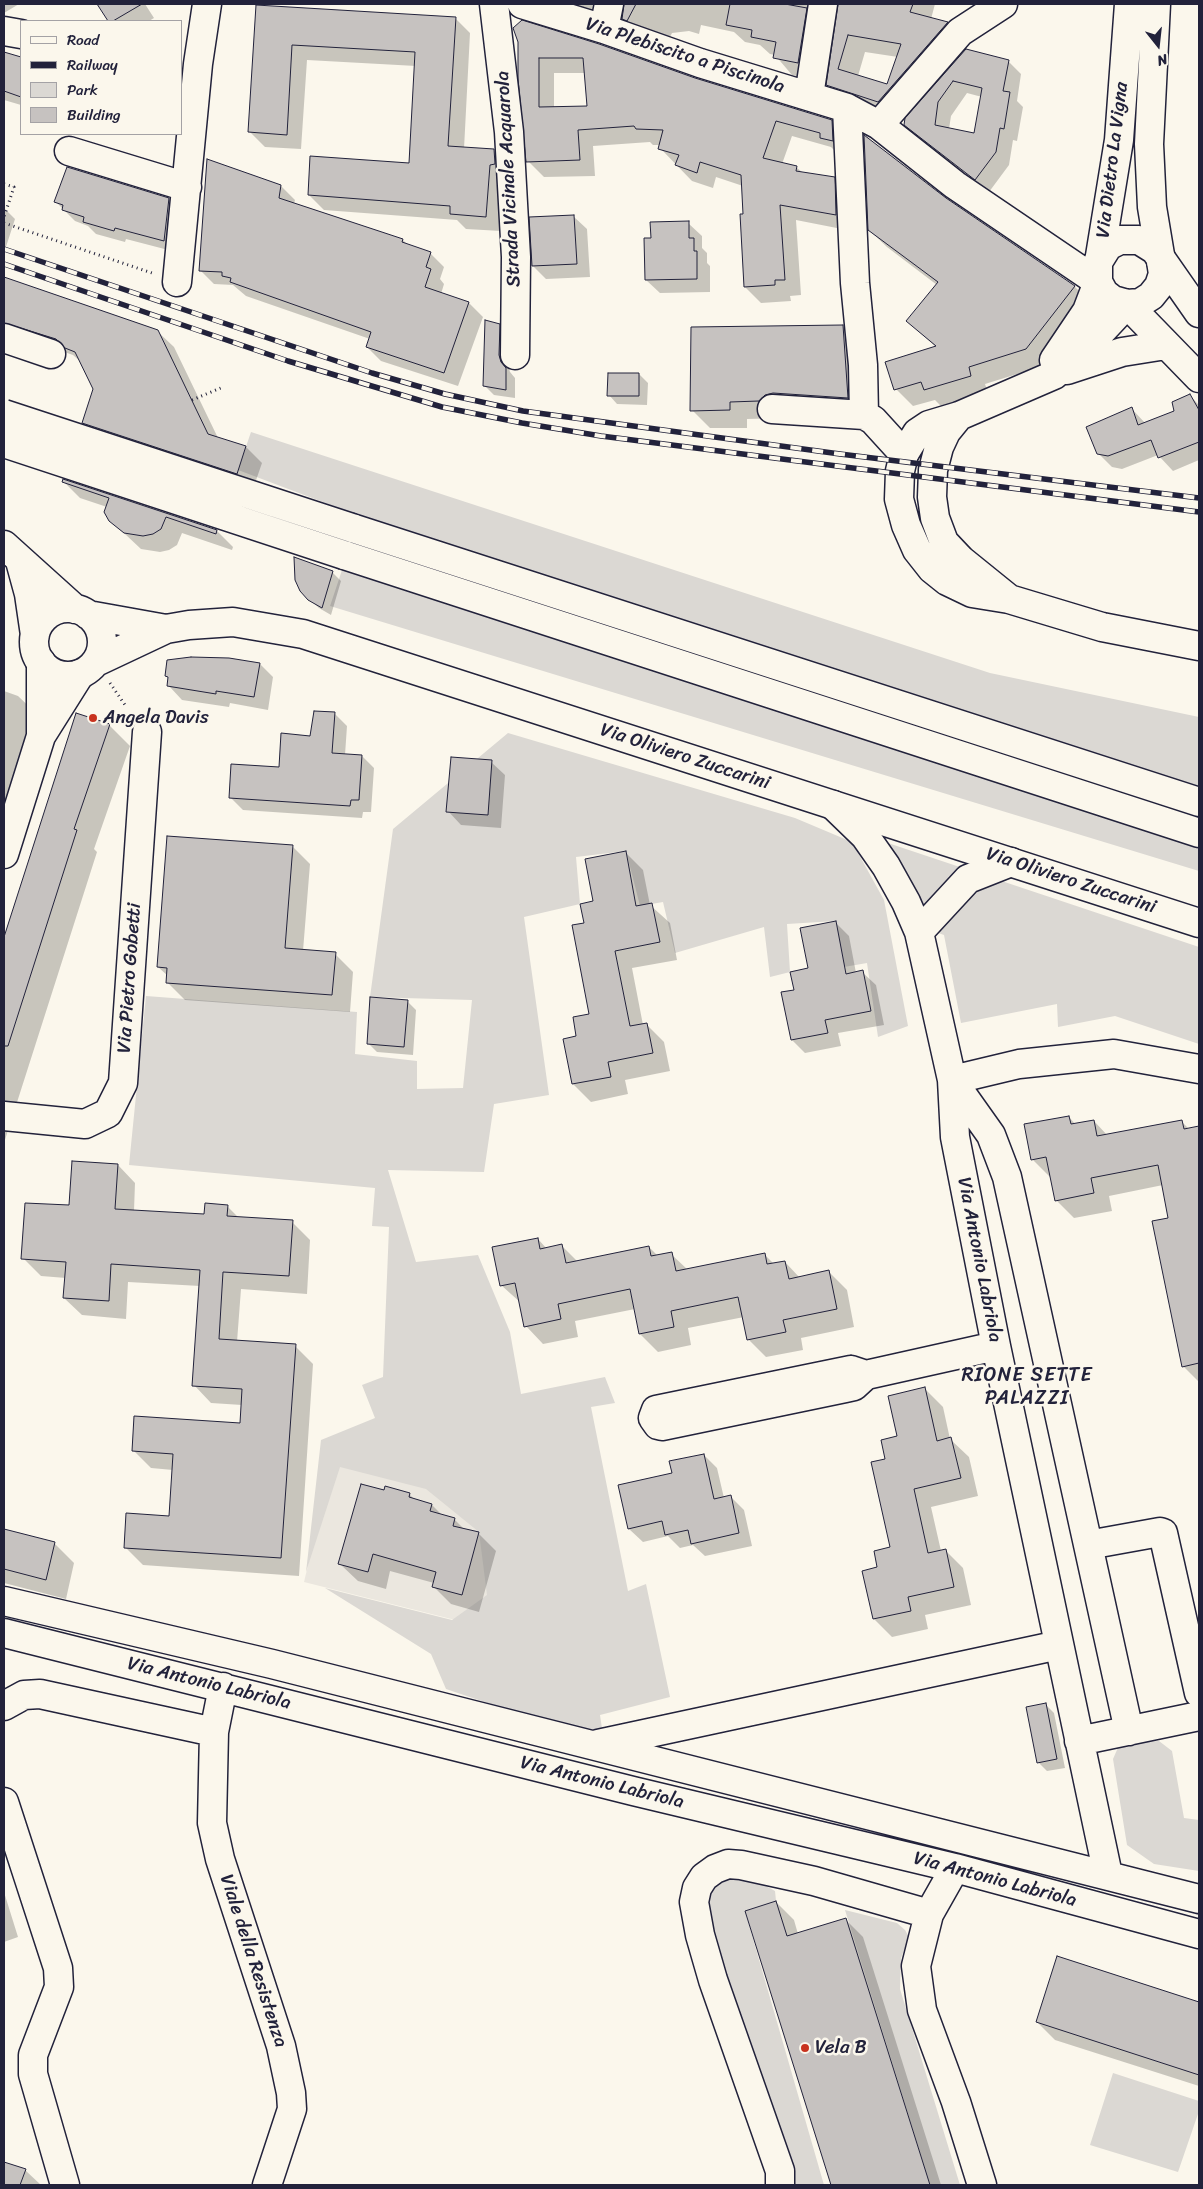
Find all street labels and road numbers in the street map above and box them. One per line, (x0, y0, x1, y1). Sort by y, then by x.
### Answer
street label: Via Plebiscito a Piscinola (583, 13, 787, 99)
street label: Strada Vicinale Acquarola (492, 70, 526, 288)
street label: Via Dietro La Vigna (1092, 81, 1134, 239)
street label: Via Oliviero Zuccarini (597, 719, 773, 795)
street label: Via Oliviero Zuccarini (983, 843, 1159, 919)
street label: Via Pietro Gobetti (113, 902, 147, 1054)
street label: Via Antonio Labriola (952, 1176, 1006, 1344)
street label: Via Antonio Labriola (125, 1653, 293, 1715)
street label: Via Antonio Labriola (518, 1752, 686, 1814)
street label: Via Antonio Labriola (911, 1847, 1079, 1913)
street label: Viale della Resistenza (214, 1872, 292, 2050)

